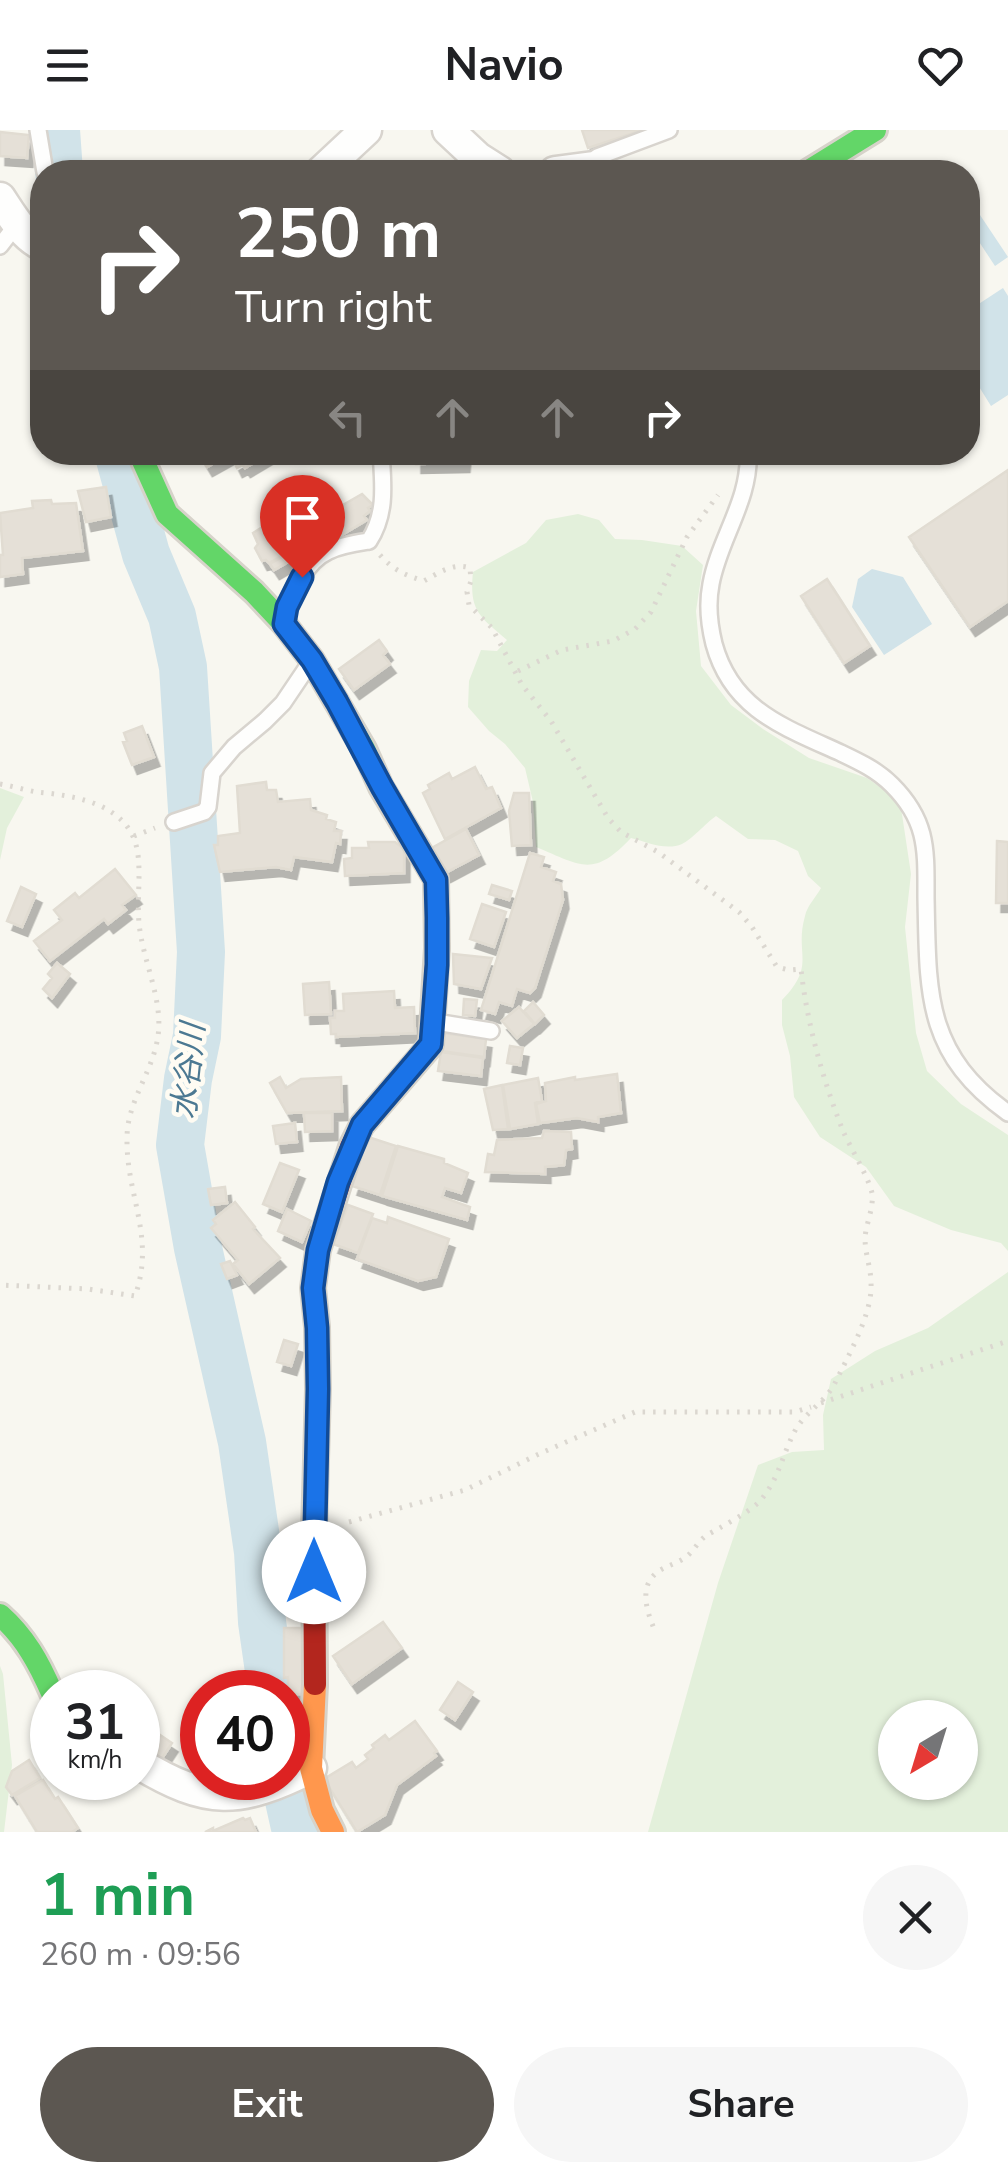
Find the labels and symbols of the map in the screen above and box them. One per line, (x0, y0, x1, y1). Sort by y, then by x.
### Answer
pin (260, 475, 345, 578)
water label: 水谷川 (162, 1018, 215, 1121)
position arrow (262, 1520, 366, 1624)
speed limit sign: 40 (180, 1670, 310, 1800)
north arrow (878, 1700, 978, 1800)

